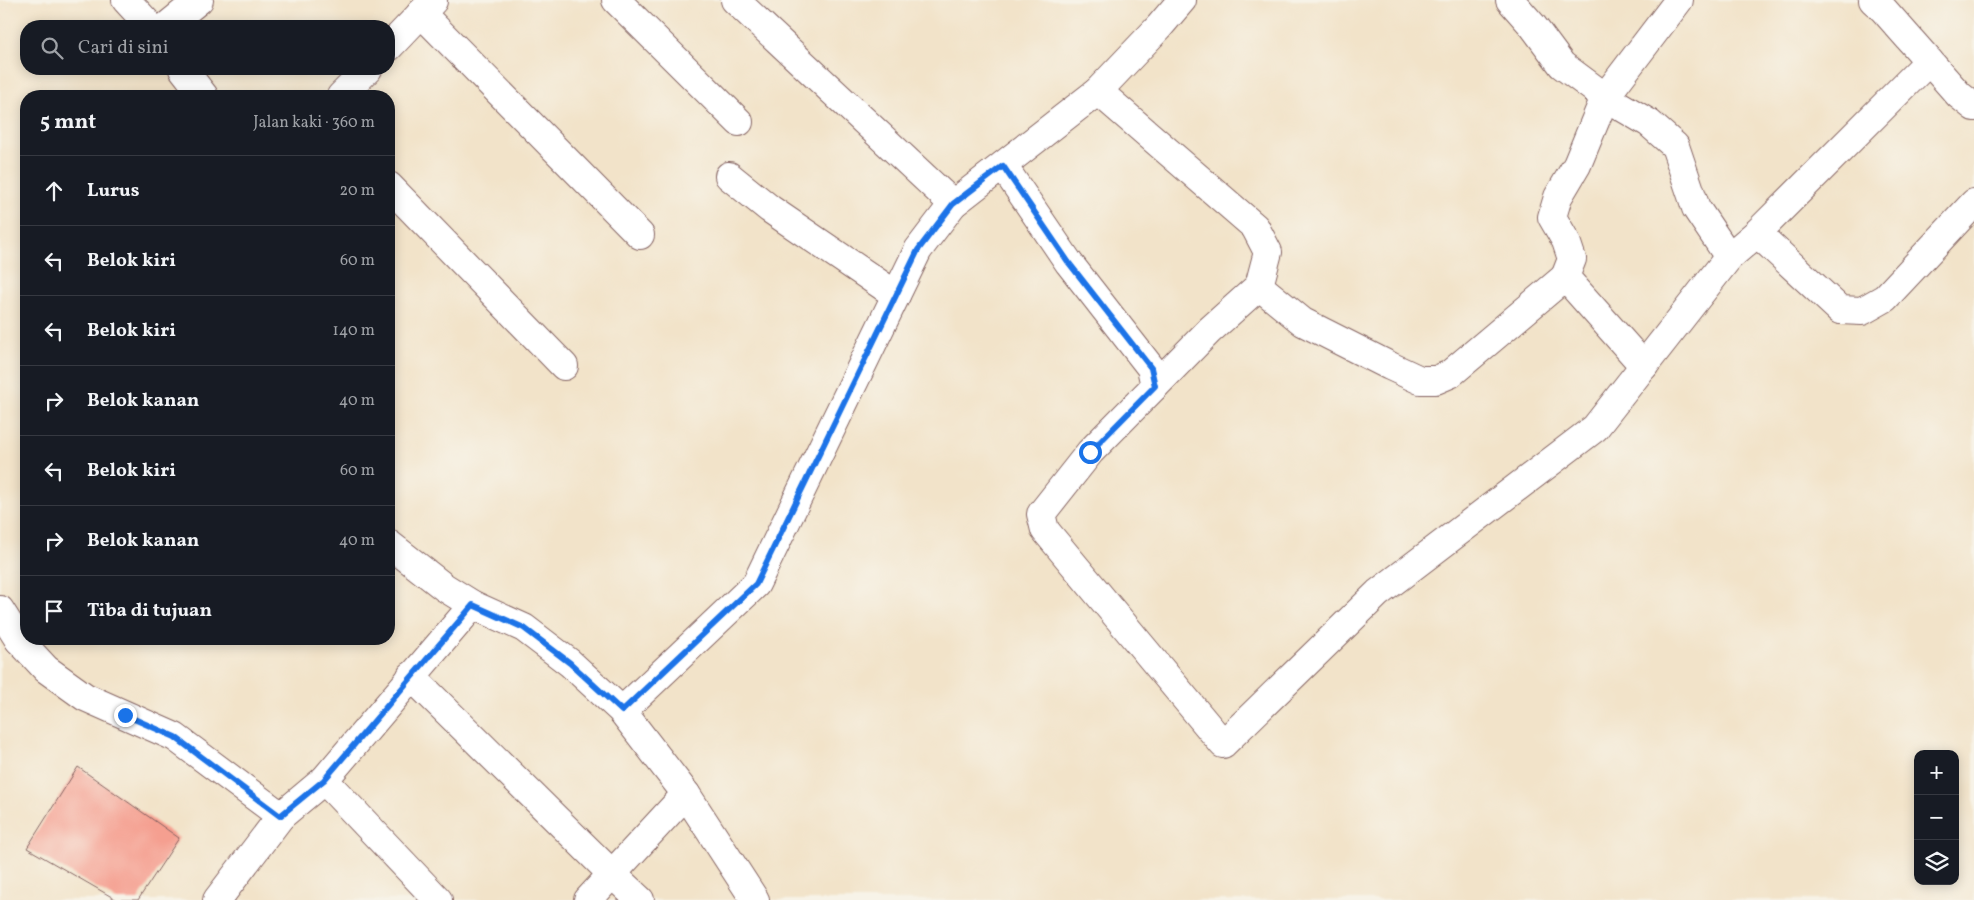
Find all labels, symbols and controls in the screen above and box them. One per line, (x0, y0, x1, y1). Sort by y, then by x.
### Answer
search box (20, 20, 395, 75)
icon: search (38, 34, 66, 62)
text: Cari di sini (78, 35, 169, 61)
text: 5 mnt (40, 108, 96, 137)
text: Jalan kaki · 360 m (253, 112, 375, 134)
icon: ahead (40, 177, 68, 205)
text: Lurus (87, 178, 139, 204)
text: 20 m (340, 180, 375, 202)
icon: left (40, 247, 68, 275)
text: Belok kiri (87, 248, 176, 274)
text: 60 m (340, 250, 375, 272)
icon: left (40, 317, 68, 345)
text: Belok kiri (87, 318, 176, 344)
text: 140 m (333, 320, 375, 342)
icon: right (40, 387, 68, 415)
text: Belok kanan (87, 388, 199, 414)
text: 40 m (339, 390, 375, 412)
route start (1079, 441, 1102, 464)
icon: left (40, 457, 68, 485)
text: Belok kiri (87, 458, 176, 484)
text: 60 m (340, 460, 375, 482)
icon: right (40, 527, 68, 555)
text: Belok kanan (87, 528, 199, 554)
text: 40 m (339, 530, 375, 552)
icon: arrive (40, 597, 68, 625)
text: Tiba di tujuan (87, 598, 212, 624)
route end (114, 704, 137, 727)
map controls (1914, 750, 1959, 885)
button: + (1914, 750, 1959, 795)
button: − (1914, 795, 1959, 840)
button: layers (1914, 840, 1959, 885)

